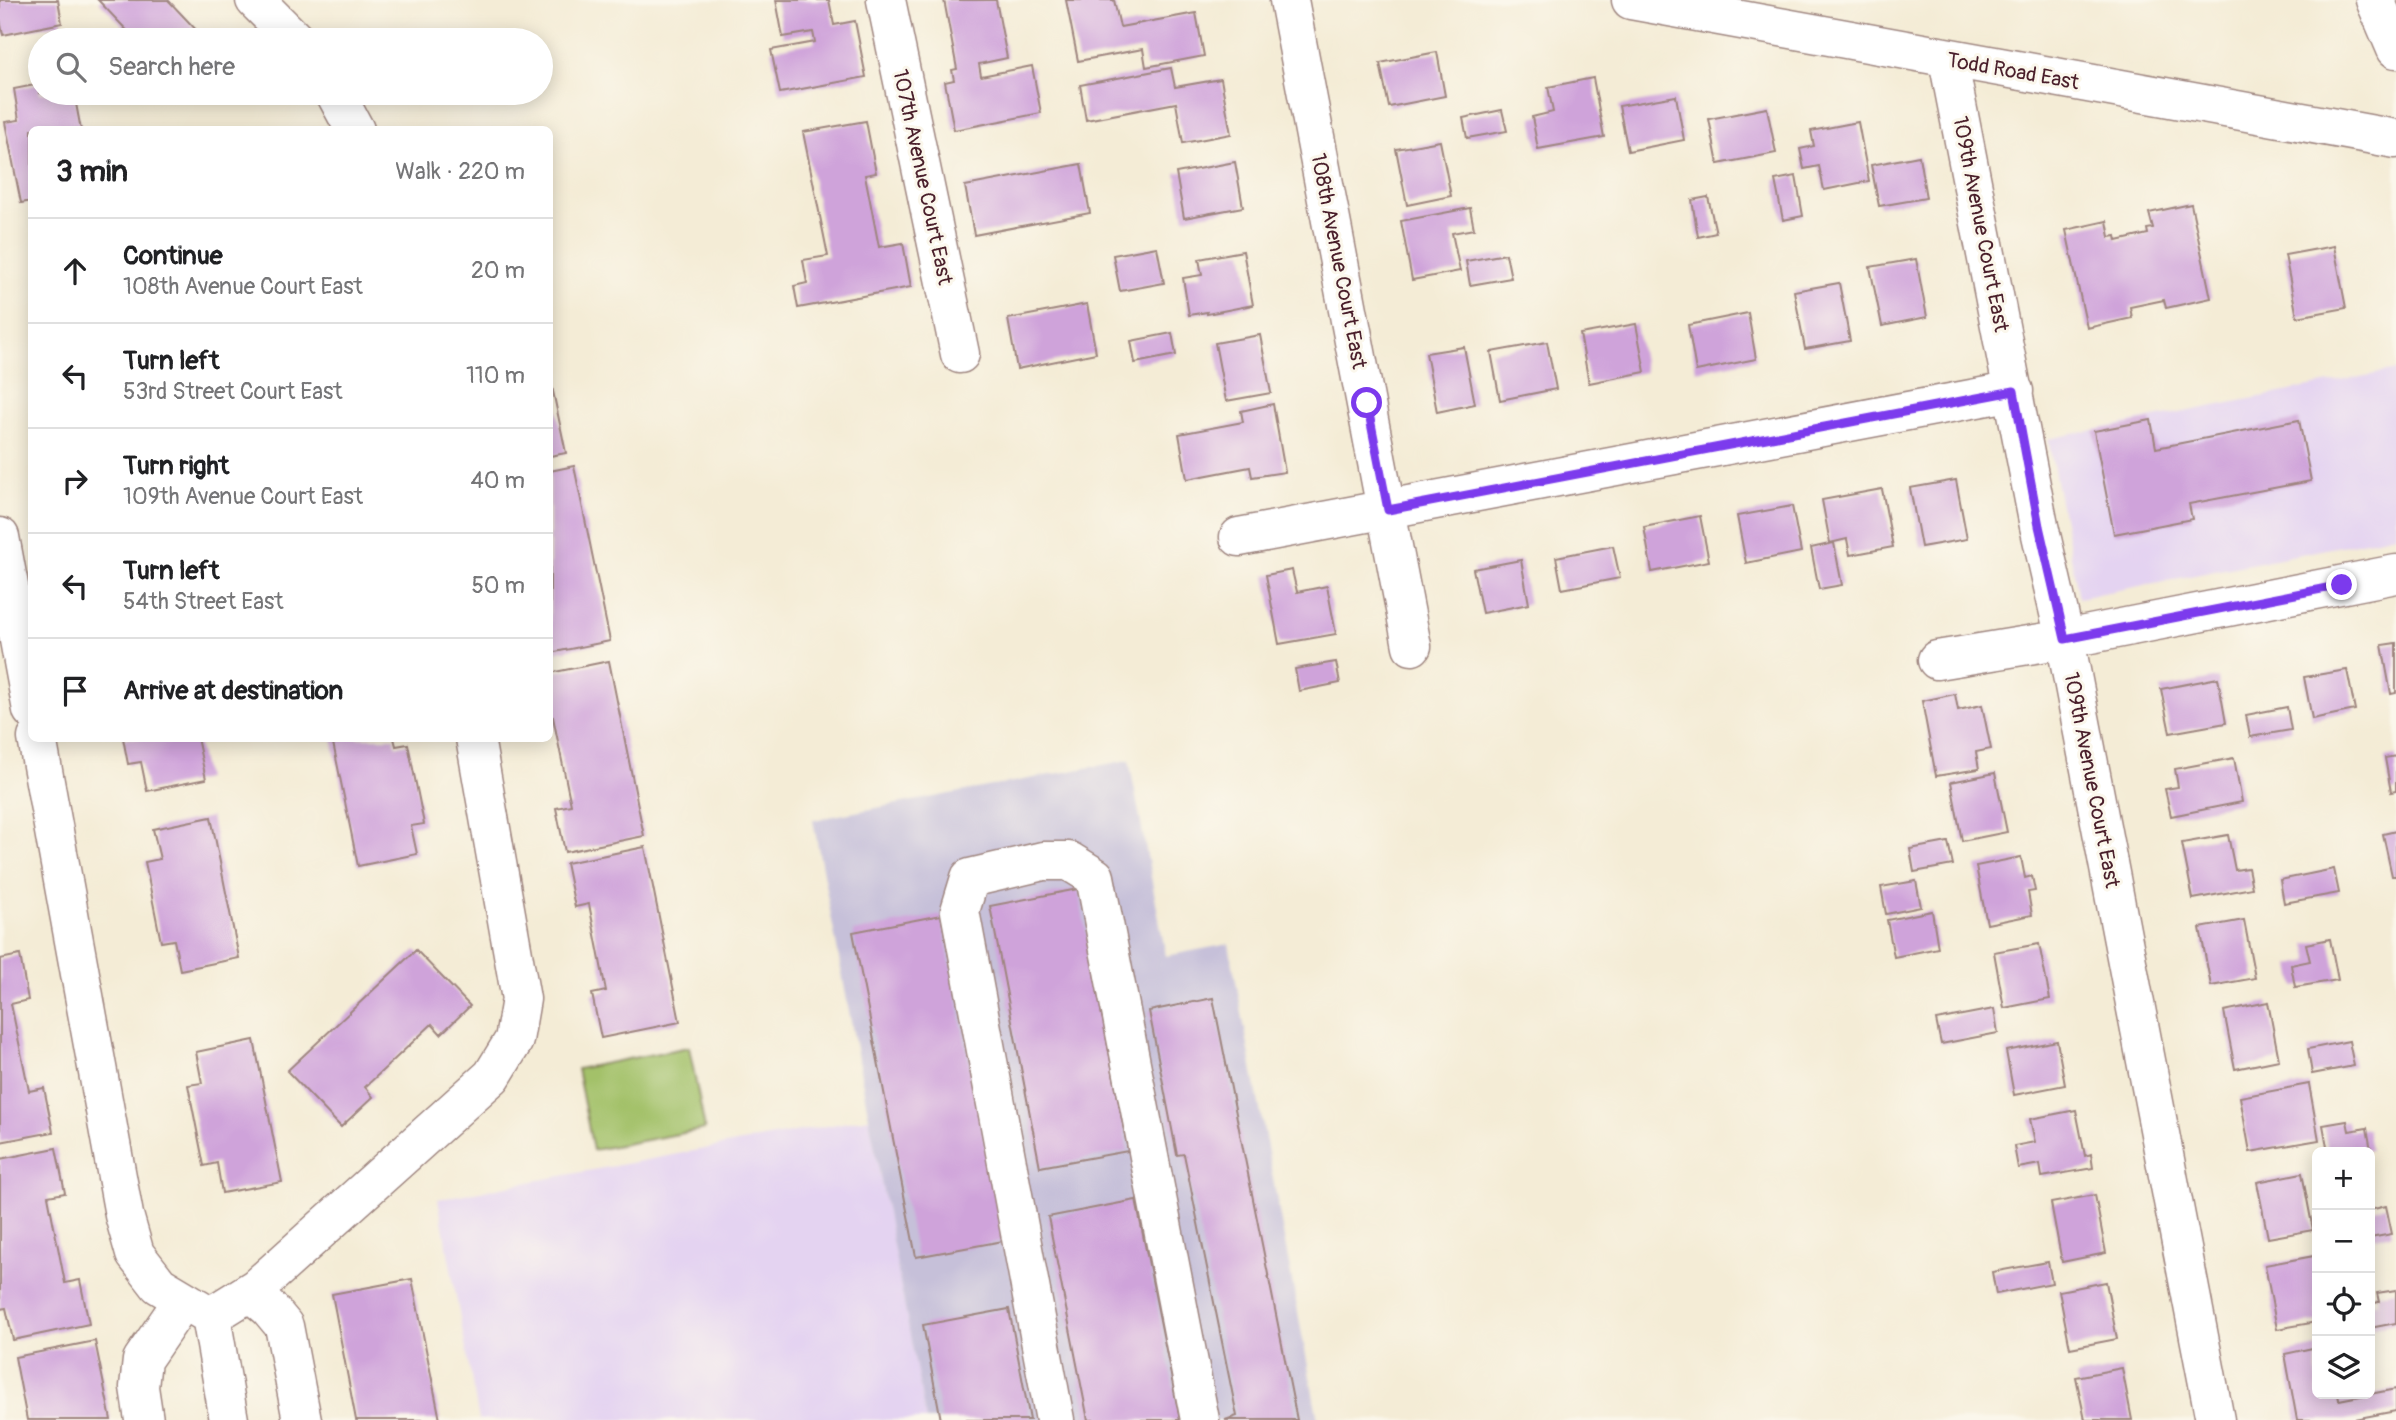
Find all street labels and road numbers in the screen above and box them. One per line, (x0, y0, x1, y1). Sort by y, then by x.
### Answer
street label: Todd Road East (1945, 47, 2082, 96)
street label: 107th Avenue Court East (886, 67, 959, 288)
street label: 109th Avenue Court East (1946, 114, 2015, 335)
street label: 108th Avenue Court East (1304, 151, 1373, 372)
street label: 109th Avenue Court East (2057, 670, 2126, 891)

